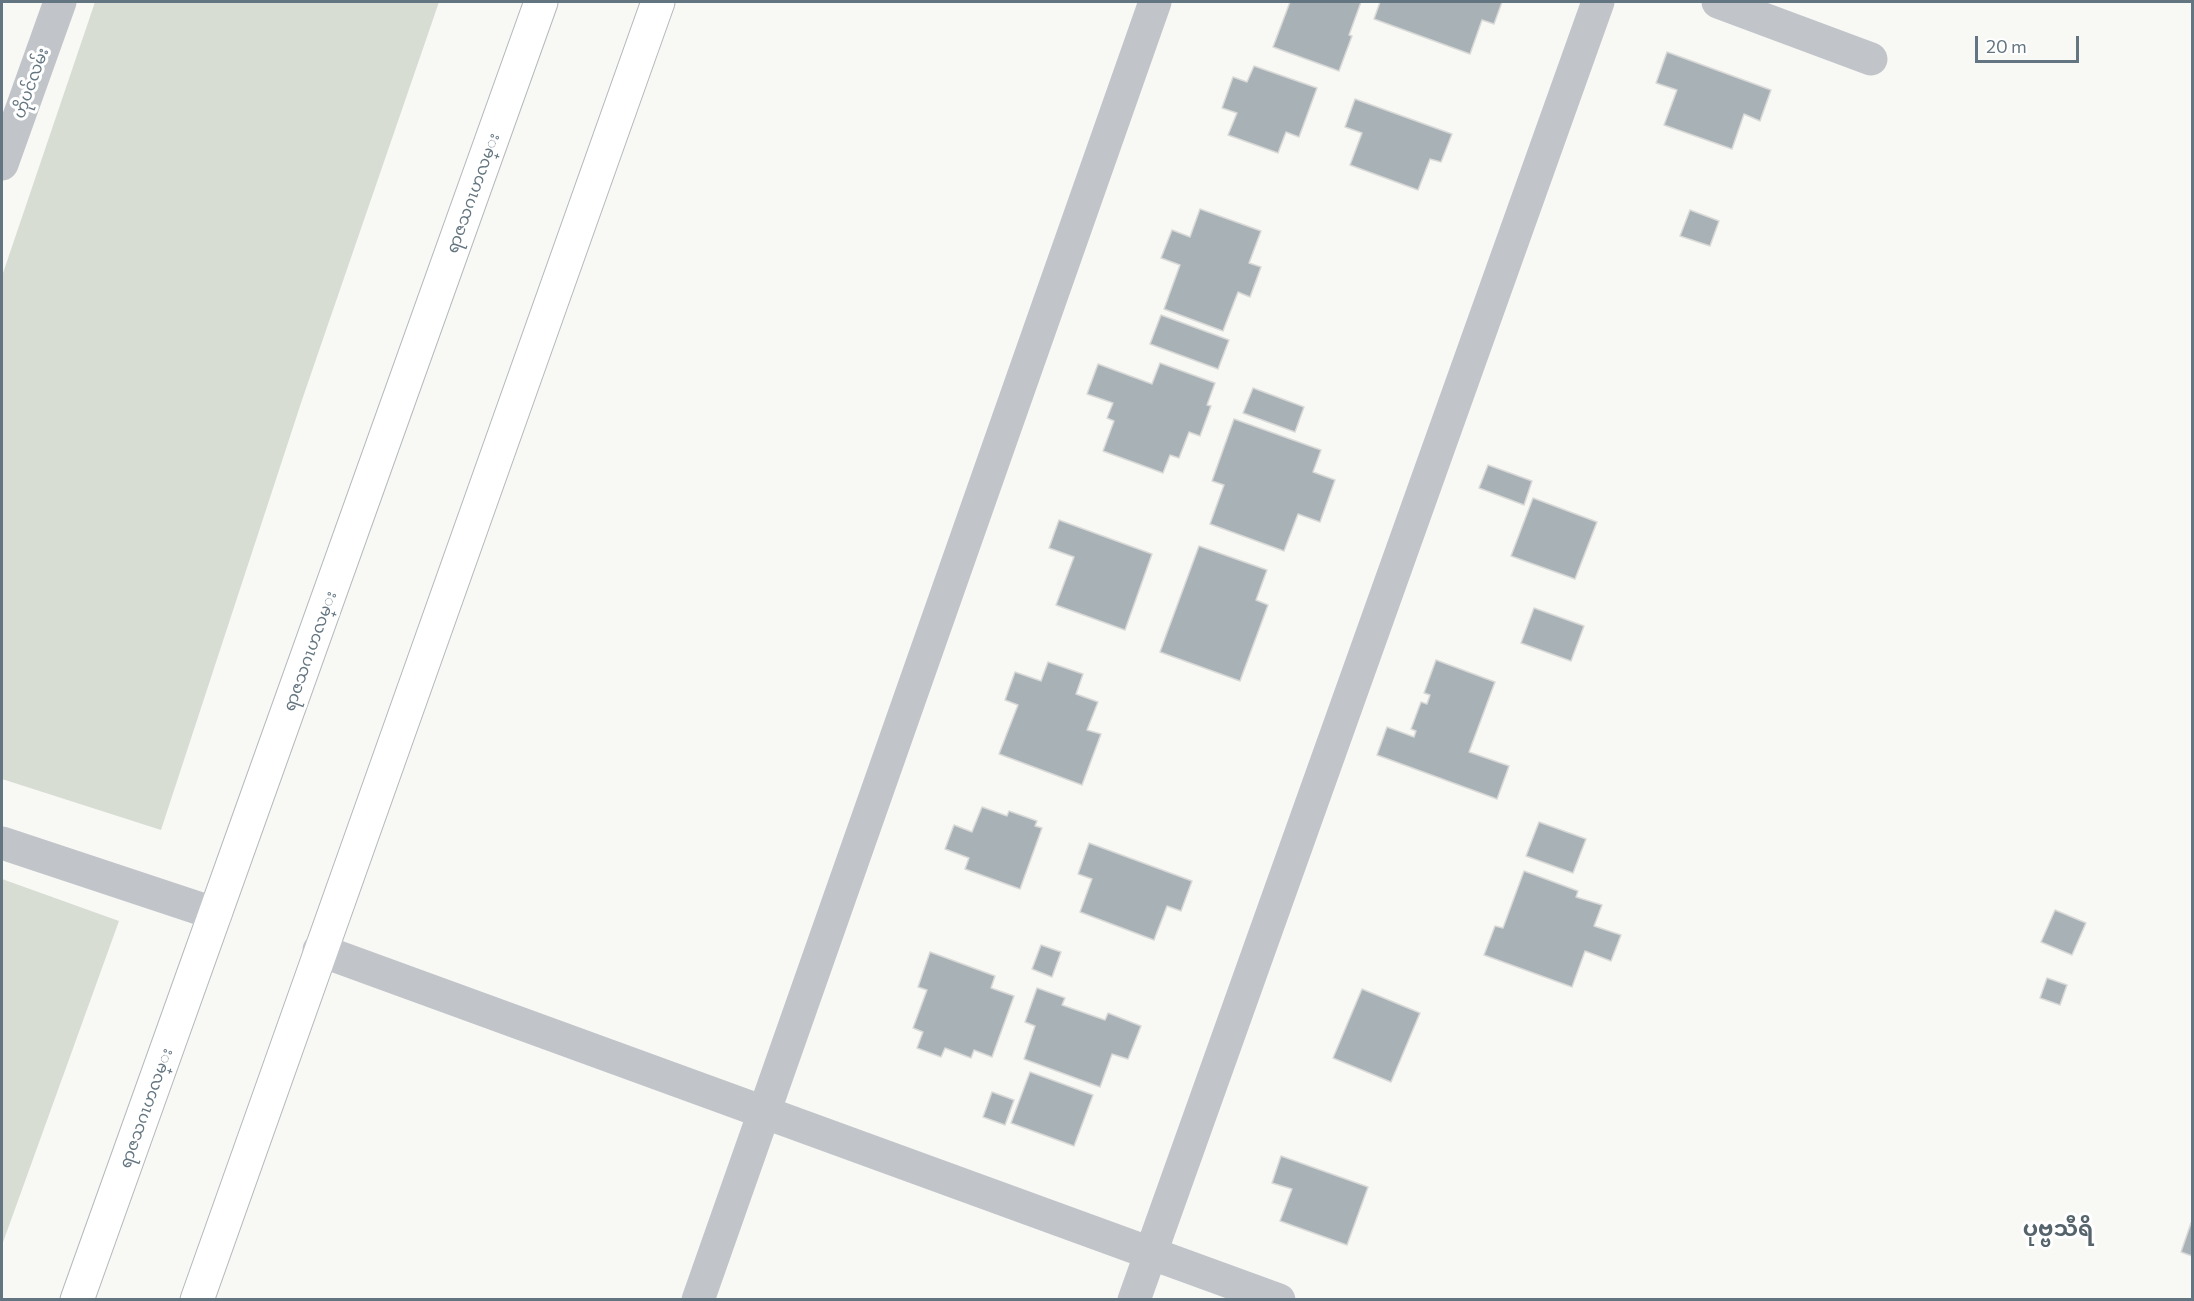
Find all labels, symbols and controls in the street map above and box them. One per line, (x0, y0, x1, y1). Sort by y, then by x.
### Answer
scale bar (1978, 24, 2082, 62)
text: 20 m (1986, 35, 2027, 57)
street label: ဟိုပင်လမ်း (9, 45, 53, 121)
street label: ရာဇသဂၤဟလမ္း (442, 130, 504, 256)
street label: ရာဇသဂၤဟလမ္း (279, 588, 341, 714)
street label: ရာဇသဂၤဟလမ္း (115, 1045, 177, 1171)
district label: ပုဗ္ဗသီရိ (2023, 1216, 2093, 1242)

